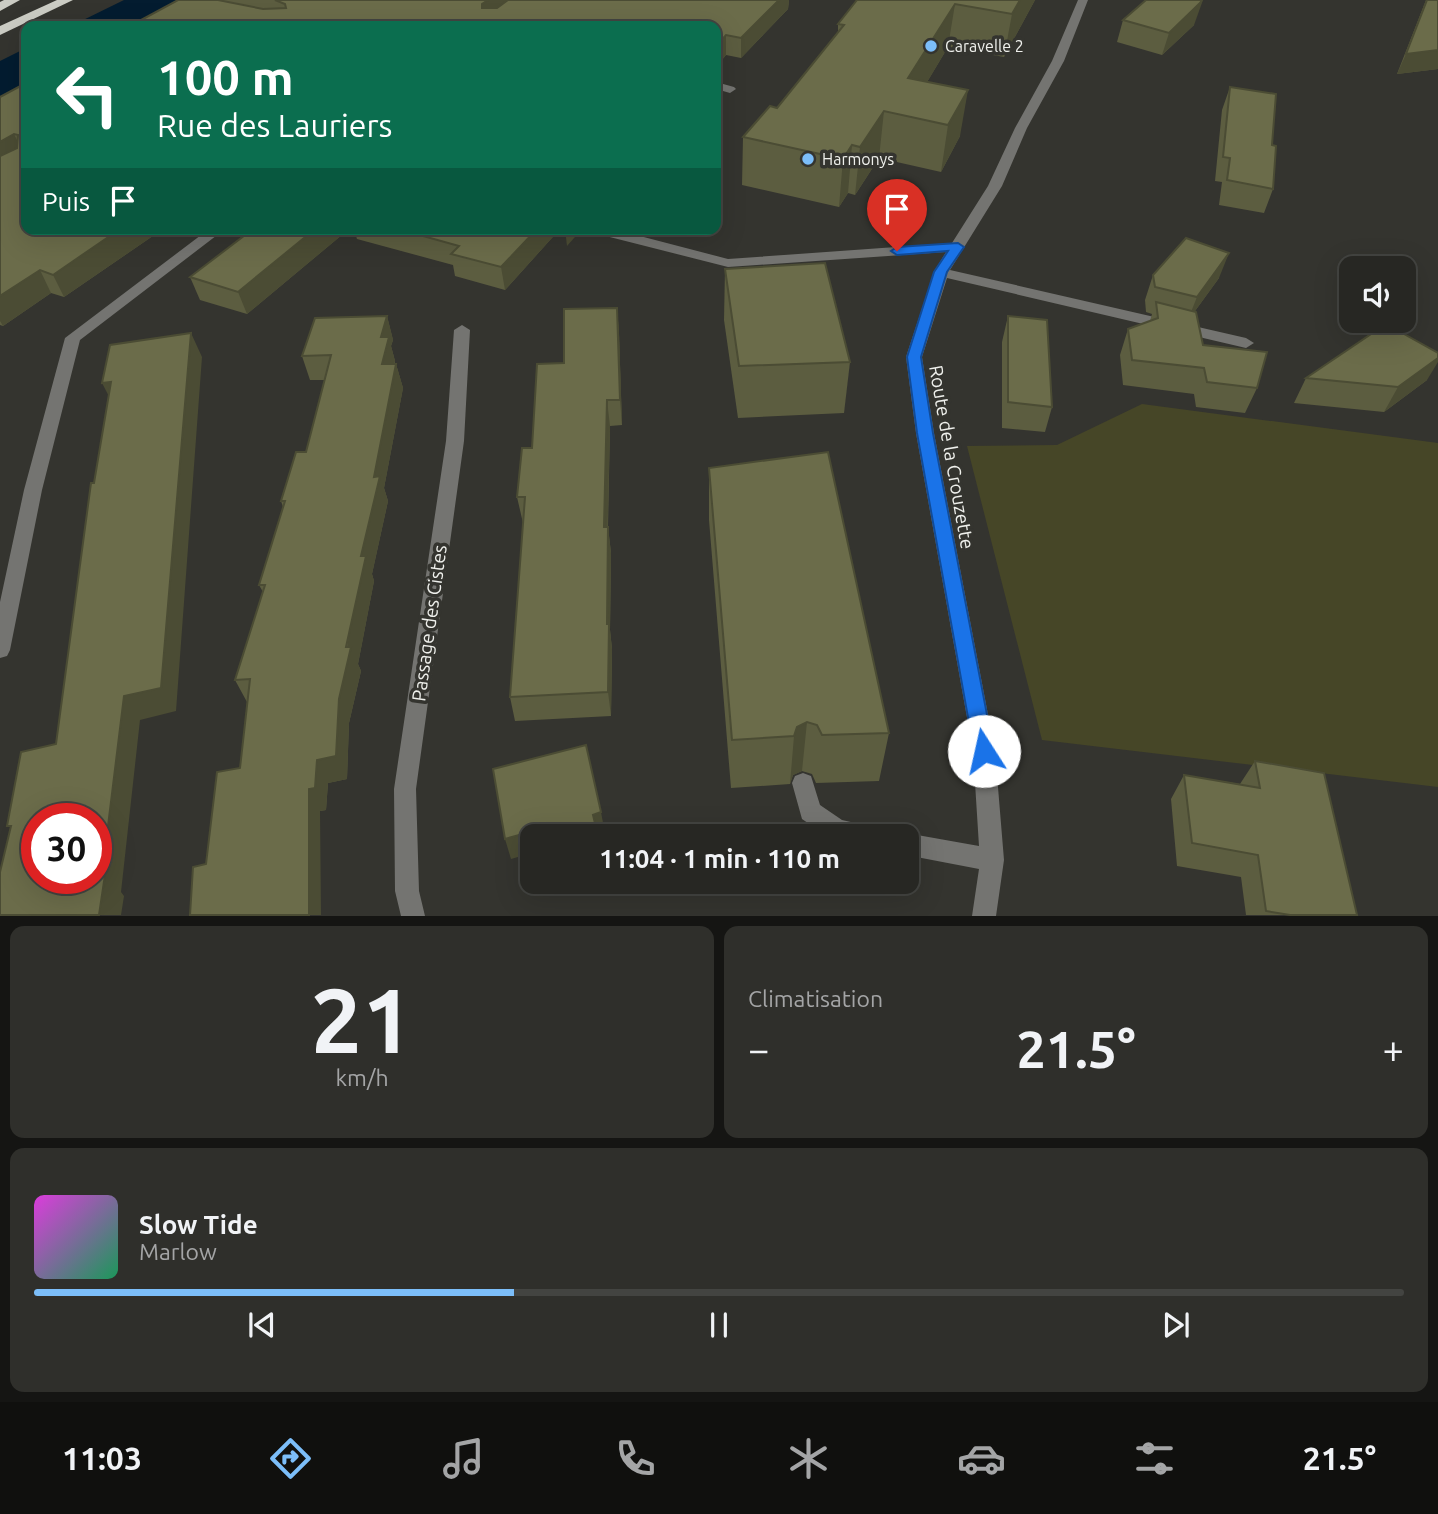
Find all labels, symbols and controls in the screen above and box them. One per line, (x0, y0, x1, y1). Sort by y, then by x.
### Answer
place label: Caravelle 2 (945, 37, 1024, 55)
marker: Caravelle 2 (923, 38, 939, 54)
icon: left (42, 49, 133, 140)
text: 100 m (157, 49, 294, 104)
text: Rue des Lauriers (157, 107, 392, 143)
place label: Harmonys (822, 150, 894, 168)
marker: Harmonys (800, 151, 816, 167)
pin (867, 179, 927, 251)
icon: arrive (104, 182, 142, 220)
text: Puis (42, 187, 90, 216)
icon: arrive (878, 190, 916, 228)
map controls (1339, 256, 1416, 333)
button: sound (1339, 256, 1416, 333)
street label: Route de la Crouzette (925, 363, 979, 551)
street label: Passage des Cistes (407, 543, 451, 703)
position arrow (947, 714, 1021, 788)
speed limit sign: 30 (21, 803, 112, 894)
text: 11:04 · 1 min · 110 m (599, 844, 840, 873)
text: 21 (311, 968, 413, 1070)
text: Climatisation (748, 986, 883, 1011)
text: 21.5° (1016, 1020, 1136, 1078)
text: − (748, 1028, 769, 1070)
text: + (1383, 1028, 1404, 1070)
text: km/h (335, 1065, 389, 1090)
text: Slow Tide (139, 1210, 258, 1239)
text: Marlow (139, 1239, 217, 1264)
icon: previous (243, 1306, 281, 1344)
icon: pause (700, 1306, 738, 1344)
icon: next (1157, 1306, 1195, 1344)
icon: directions (266, 1434, 315, 1483)
icon: music (439, 1434, 488, 1483)
icon: phone (611, 1434, 660, 1483)
icon: climate (784, 1434, 833, 1483)
icon: car (957, 1434, 1006, 1483)
icon: filters (1130, 1434, 1179, 1483)
text: 11:03 (62, 1440, 142, 1476)
text: 21.5° (1303, 1440, 1376, 1476)

